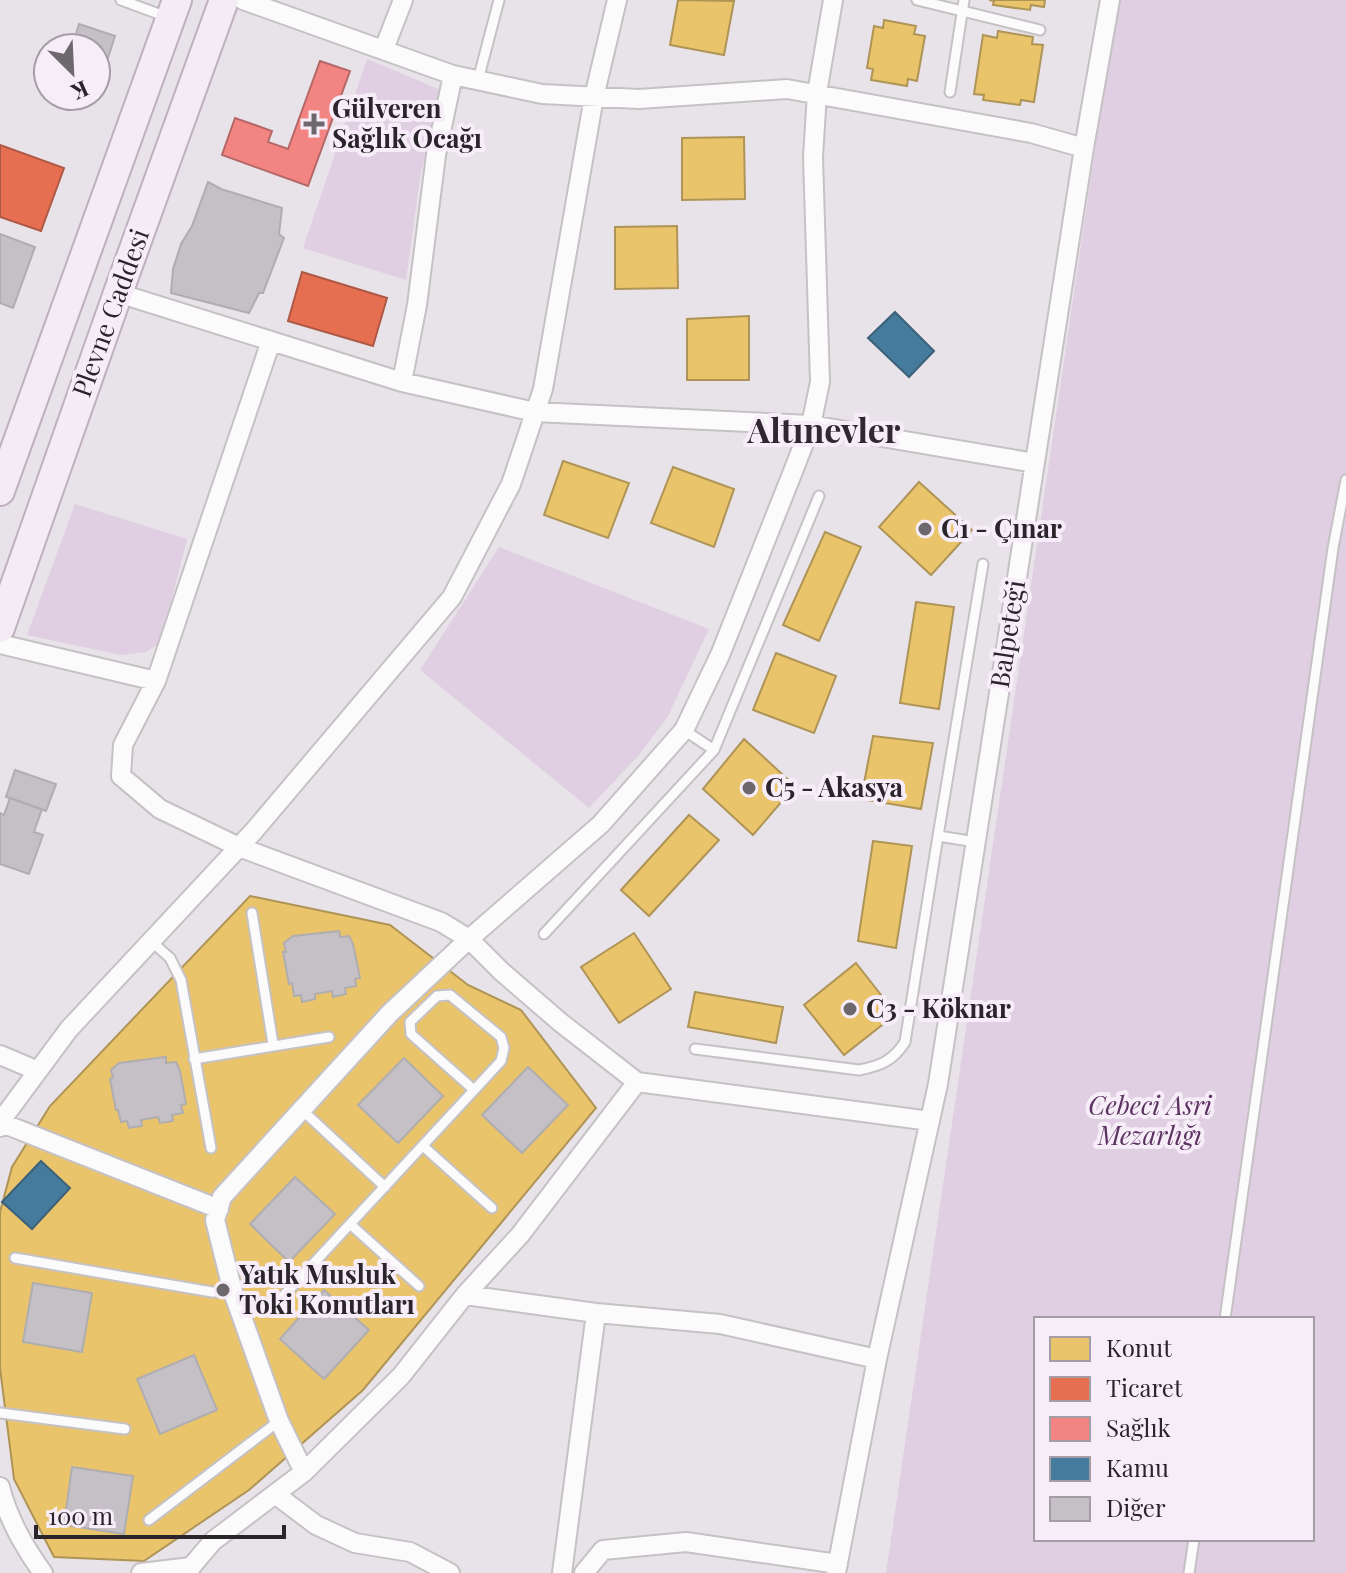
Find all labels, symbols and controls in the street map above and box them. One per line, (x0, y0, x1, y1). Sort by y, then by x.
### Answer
north arrow (32, 32, 112, 112)
text: K (67, 74, 94, 108)
place label: Gülveren Sağlık Ocağı (332, 90, 482, 155)
marker: Gülveren Sağlık Ocağı (303, 113, 325, 135)
street label: Plevne Caddesi (63, 223, 156, 401)
district label: Altınevler (747, 406, 901, 452)
place label: C1 - Çınar (941, 510, 1062, 545)
marker: C1 - Çınar (916, 520, 934, 538)
street label: Balpeteği (981, 577, 1032, 690)
place label: C5 - Akasya (765, 769, 904, 804)
marker: C5 - Akasya (740, 779, 758, 797)
place label: C3 - Köknar (866, 990, 1011, 1025)
marker: C3 - Köknar (841, 1000, 859, 1018)
park label: Cebeci Asri Mezarlığı (1088, 1087, 1213, 1152)
place label: Yatık Musluk Toki Konutları (238, 1256, 415, 1321)
marker: Yatık Musluk Toki Konutları (214, 1281, 232, 1299)
legend (1034, 1317, 1314, 1541)
text: Konut (1106, 1331, 1172, 1363)
text: Ticaret (1106, 1371, 1183, 1403)
text: Sağlık (1106, 1411, 1171, 1443)
text: Kamu (1106, 1451, 1169, 1483)
scale bar (36, 1489, 284, 1539)
text: Diğer (1106, 1491, 1166, 1523)
text: 100 m (48, 1499, 113, 1531)

